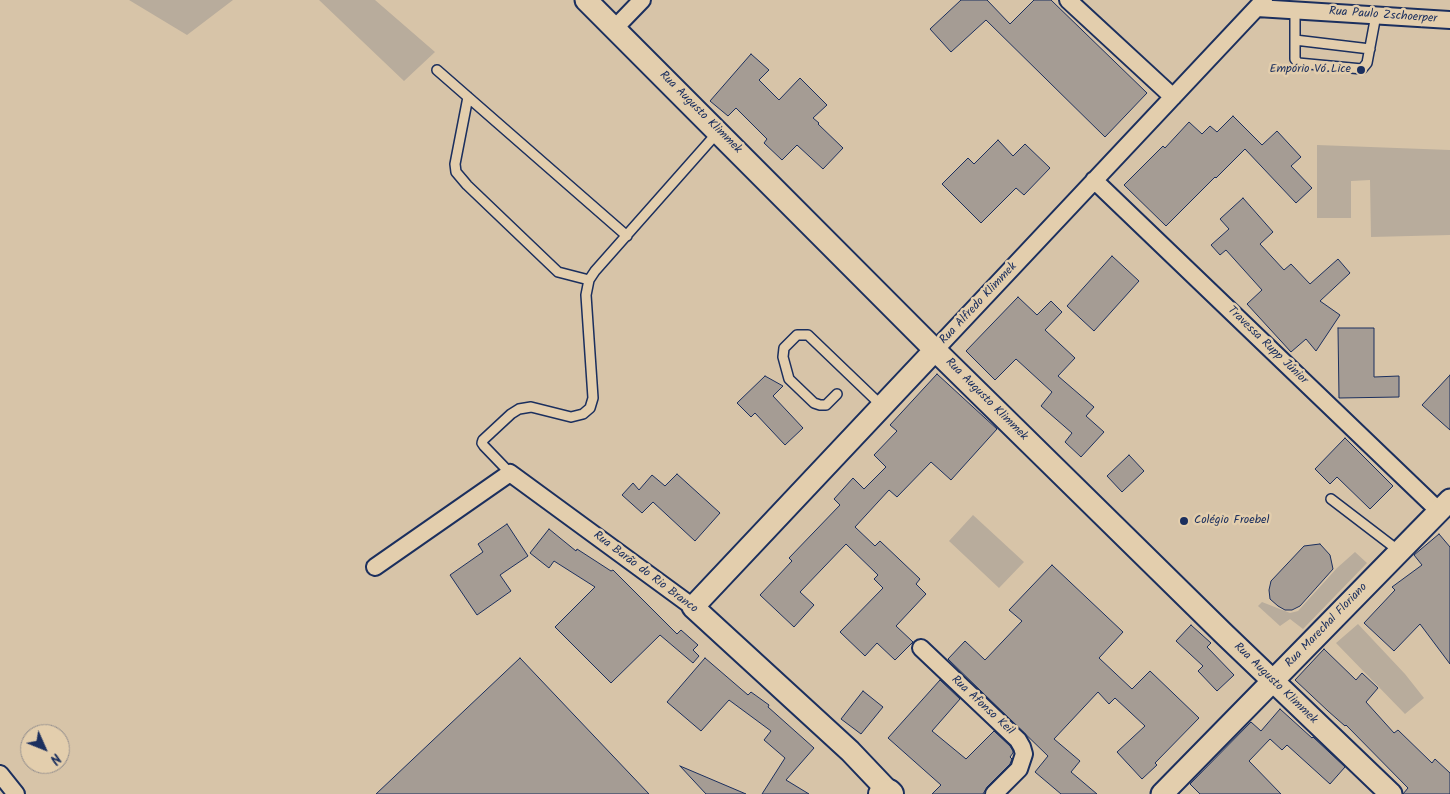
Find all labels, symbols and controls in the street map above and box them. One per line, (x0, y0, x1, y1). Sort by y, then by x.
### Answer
street label: Rua Paulo Zschoerper (1328, 5, 1438, 27)
place label: Empório Vó Lice (1269, 63, 1351, 77)
marker: Empório Vó Lice (1355, 64, 1367, 76)
street label: Rua Augusto Klimmek (656, 69, 744, 157)
street label: Rua Alfredo Klimmek (937, 260, 1021, 348)
street label: Travessa Rupp Júnior (1224, 304, 1310, 388)
street label: Rua Augusto Klimmek (942, 356, 1030, 444)
place label: Colégio Froebel (1194, 514, 1269, 528)
marker: Colégio Froebel (1178, 515, 1190, 527)
street label: Rua Barão do Rio Branco (590, 529, 700, 617)
street label: Rua Marechal Floriano (1283, 581, 1371, 671)
street label: Rua Augusto Klimmek (1230, 640, 1320, 728)
street label: Rua Afonso Keil (948, 673, 1016, 739)
north arrow (20, 724, 70, 774)
text: N (44, 748, 66, 770)

